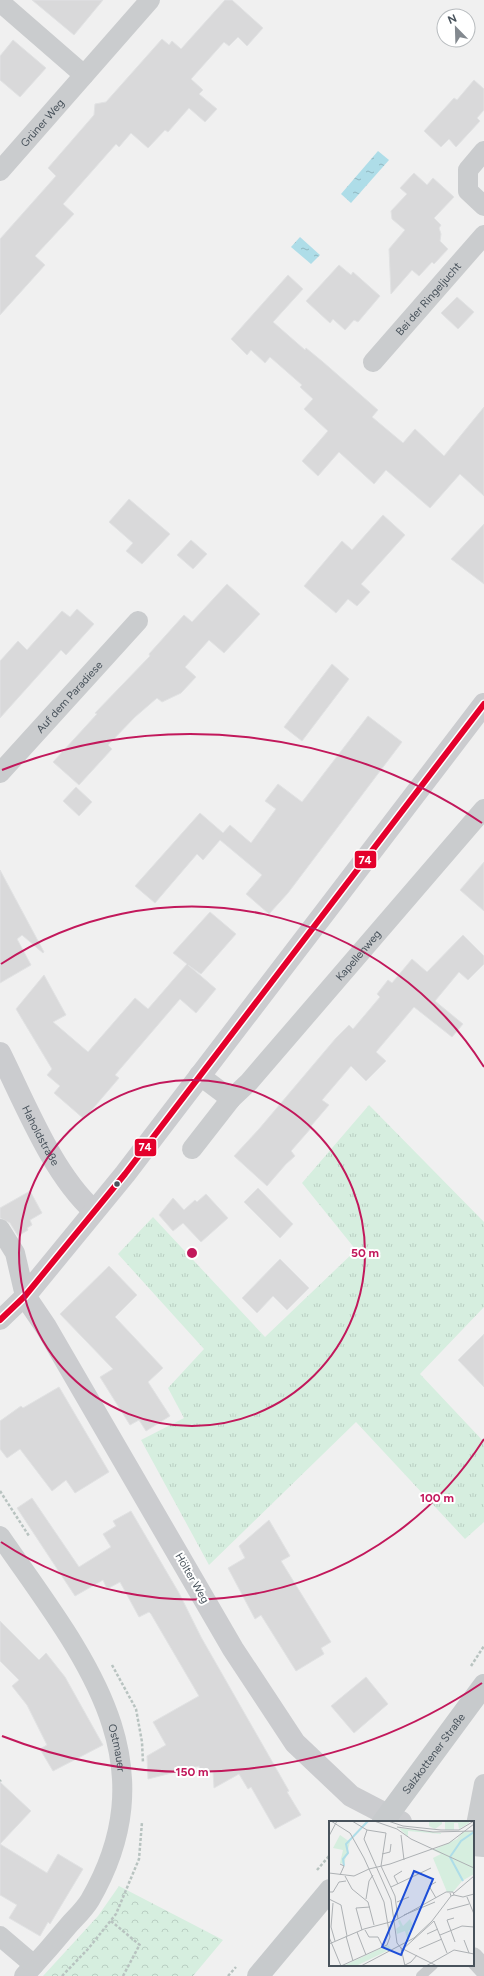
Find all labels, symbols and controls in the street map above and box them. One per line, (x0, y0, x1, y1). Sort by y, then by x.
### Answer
north arrow (436, 8, 476, 48)
text: N (446, 12, 459, 27)
street label: Grüner Weg (18, 96, 67, 150)
street label: Bei der Ringeljucht (393, 260, 464, 338)
street label: Auf dem Paradiese (33, 658, 105, 735)
line badge: 74 (354, 850, 377, 869)
text: 74 (358, 854, 372, 867)
street label: Kapellenweg (333, 927, 383, 983)
street label: Haholdstraße (19, 1103, 62, 1168)
line badge: 74 (134, 1138, 157, 1157)
text: 74 (138, 1141, 152, 1154)
unlabelled marker (112, 1179, 122, 1189)
centre of rings (185, 1246, 199, 1260)
text: 50 m (351, 1246, 379, 1260)
text: 100 m (420, 1491, 454, 1505)
street label: Hölter Weg (172, 1550, 212, 1606)
street label: Salzkottener Straße (399, 1711, 468, 1797)
street label: Ostmauer (105, 1722, 128, 1773)
text: 150 m (175, 1765, 209, 1779)
inset map (329, 1821, 474, 1966)

